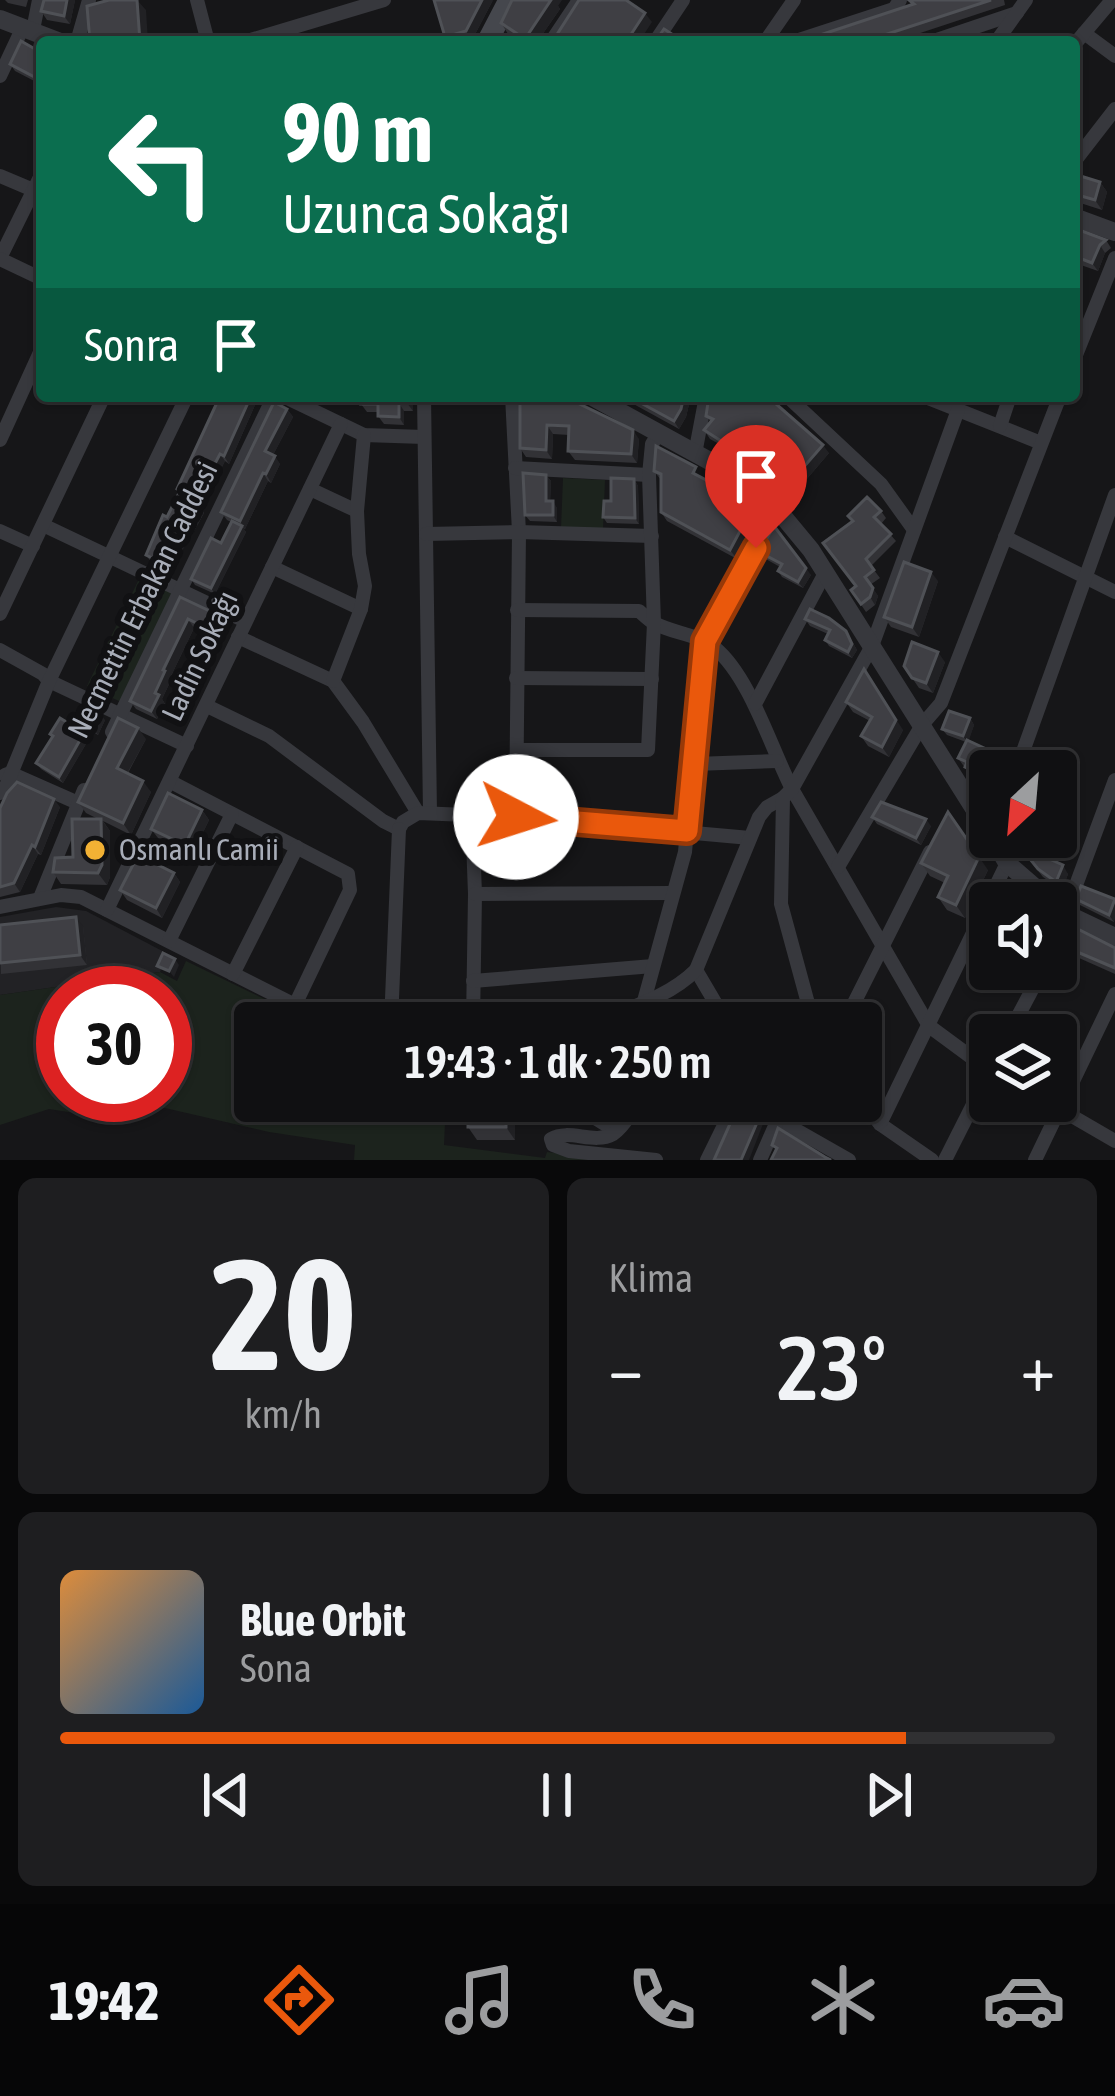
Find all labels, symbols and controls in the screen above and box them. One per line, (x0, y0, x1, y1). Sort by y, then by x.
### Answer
icon: left (84, 84, 240, 240)
text: 90 m (282, 84, 433, 180)
text: Uzunca Sokağı (282, 183, 571, 244)
icon: arrive (203, 312, 269, 378)
text: Sonra (84, 319, 179, 371)
pin (705, 425, 807, 548)
icon: arrive (723, 443, 789, 509)
street label: Necmettin Erbakan Caddesi (60, 456, 224, 743)
street label: Ladin Sokağı (154, 585, 244, 726)
north arrow (969, 750, 1077, 858)
map controls (969, 750, 1077, 1122)
position arrow (453, 754, 579, 880)
place label: Osmanlı Camii (119, 832, 279, 866)
marker: Osmanlı Camii (82, 837, 108, 863)
button: sound (969, 882, 1077, 990)
speed limit sign: 30 (36, 966, 192, 1122)
button: layers (969, 1014, 1077, 1122)
text: 19:43 · 1 dk · 250 m (405, 1036, 712, 1088)
text: 20 (210, 1224, 357, 1403)
text: Klima (609, 1256, 693, 1300)
text: 23° (777, 1316, 886, 1419)
text: − (609, 1329, 643, 1405)
text: + (1021, 1329, 1055, 1405)
text: km/h (245, 1392, 322, 1436)
text: Blue Orbit (240, 1594, 406, 1646)
text: Sona (240, 1646, 312, 1690)
icon: previous (193, 1762, 259, 1828)
icon: pause (524, 1762, 590, 1828)
icon: next (856, 1762, 922, 1828)
icon: directions (257, 1958, 341, 2042)
icon: music (438, 1958, 522, 2042)
icon: phone (620, 1958, 704, 2042)
icon: climate (801, 1958, 885, 2042)
icon: car (982, 1958, 1066, 2042)
text: 19:42 (49, 1970, 160, 2031)

